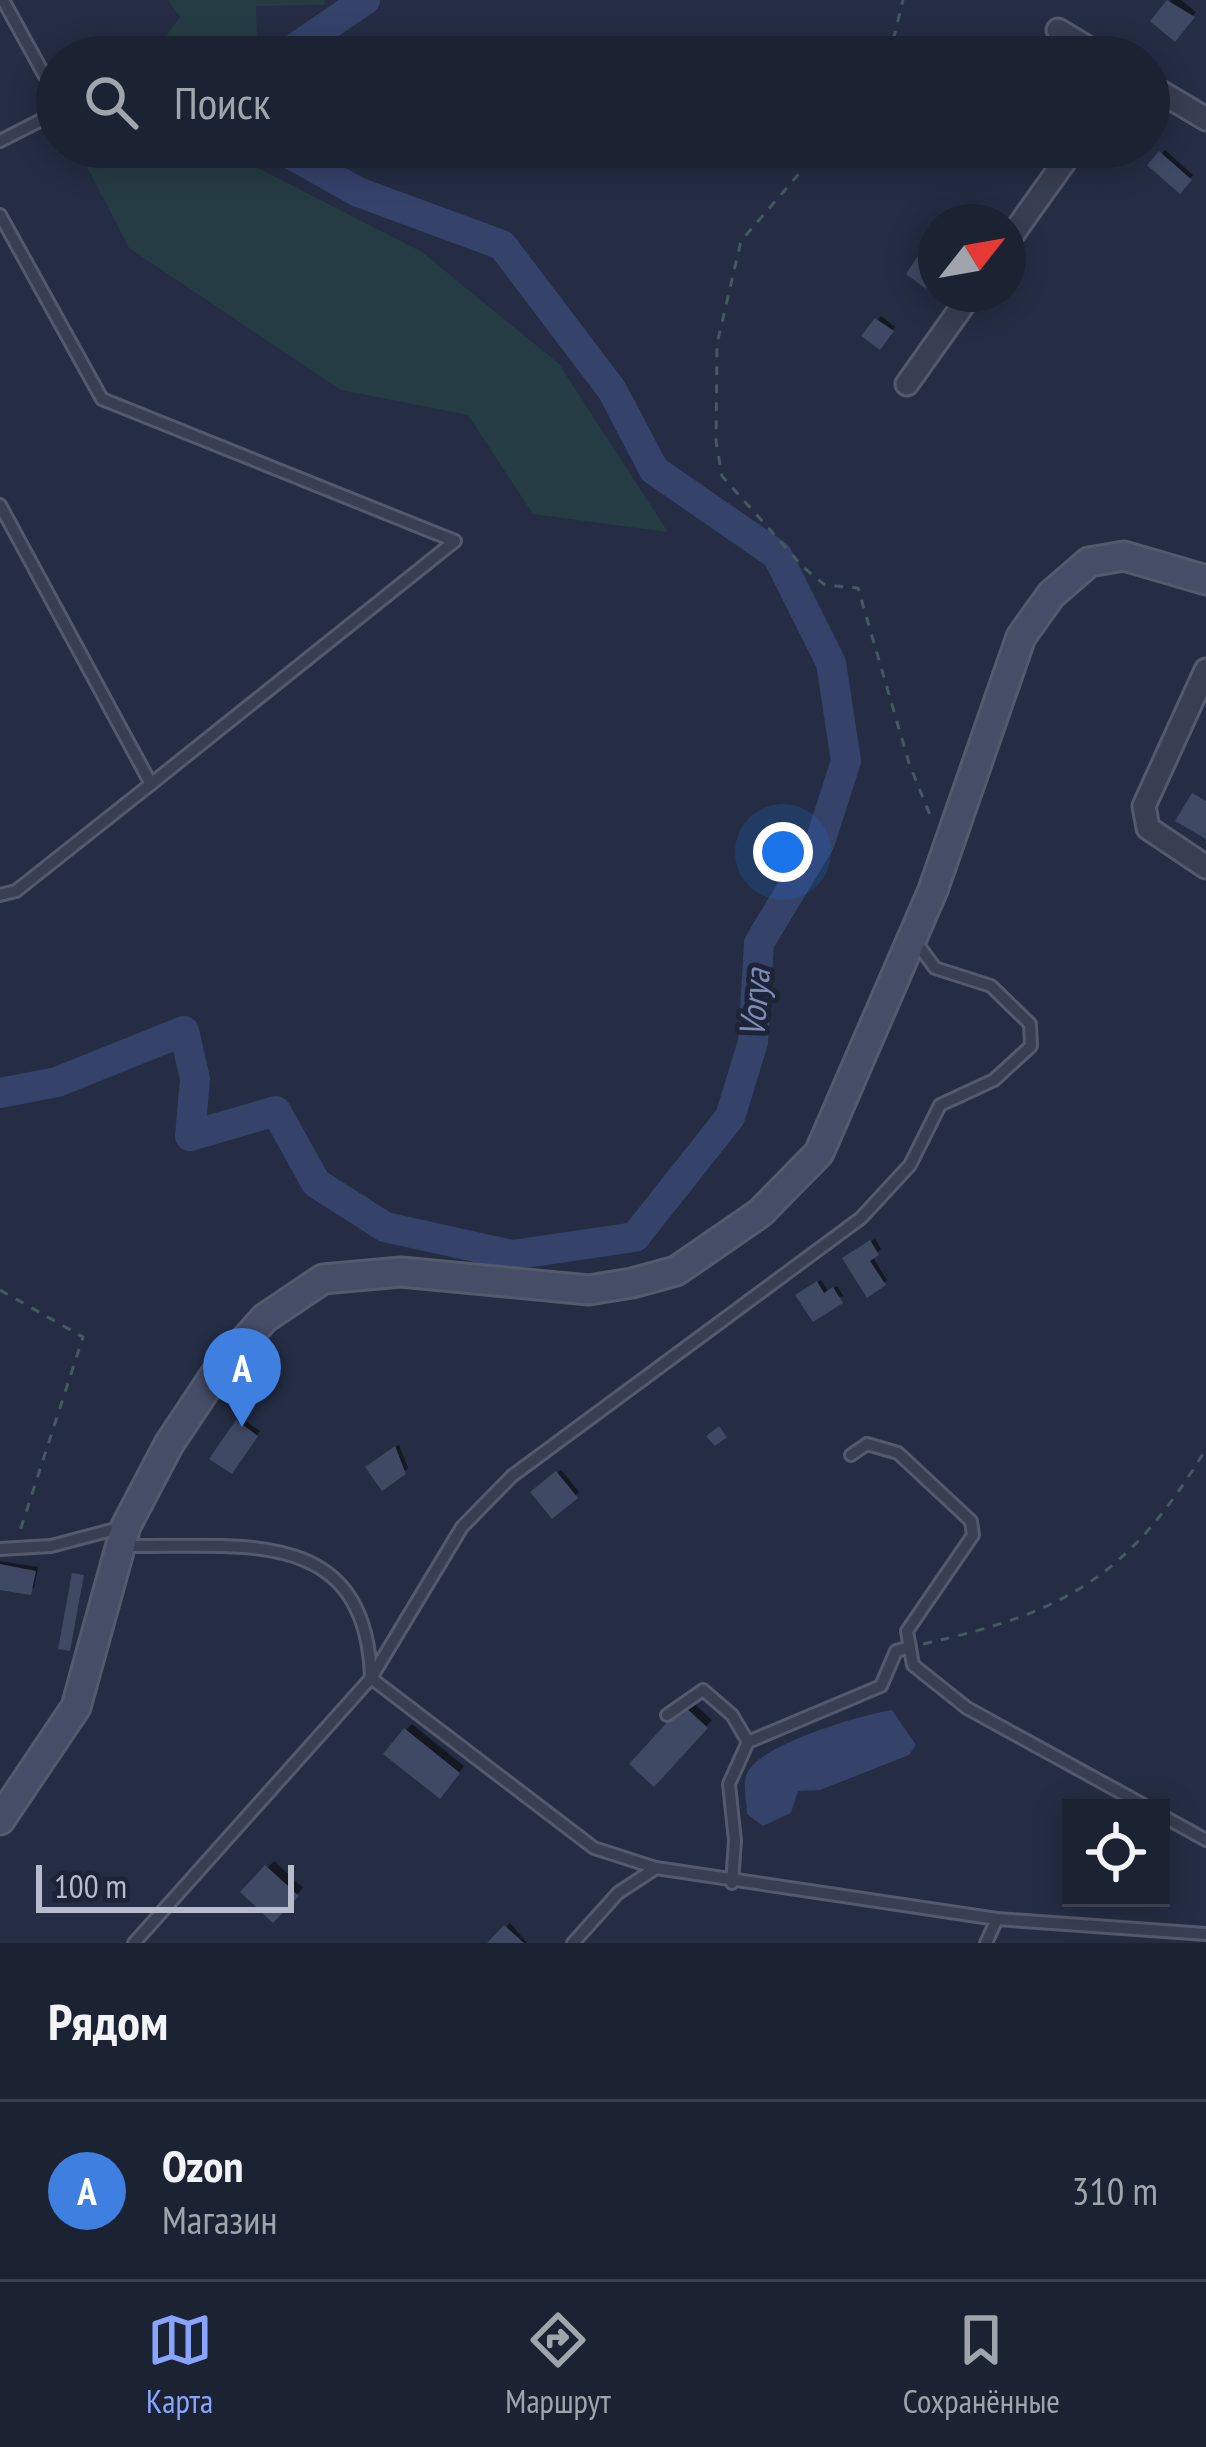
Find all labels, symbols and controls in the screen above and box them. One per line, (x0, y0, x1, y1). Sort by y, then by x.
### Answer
search box (36, 36, 1170, 168)
icon: search (78, 69, 144, 135)
text: Поиск (174, 73, 270, 131)
north arrow (918, 204, 1026, 312)
your location (753, 822, 813, 882)
water label: Vorya (727, 965, 780, 1039)
pin: A (203, 1328, 281, 1427)
map controls (1062, 1799, 1170, 1907)
button: locate (1062, 1799, 1170, 1907)
scale bar (36, 1859, 294, 1912)
text: 100 m (54, 1864, 127, 1907)
text: Рядом (48, 1988, 168, 2054)
text: Ozon (162, 2136, 243, 2194)
text: A (77, 2165, 97, 2216)
text: 310 m (1072, 2165, 1158, 2216)
text: Магазин (162, 2194, 277, 2245)
tab: Карта (146, 2307, 213, 2422)
tab: Маршрут (505, 2307, 611, 2422)
tab: Сохранённые (903, 2307, 1060, 2422)

